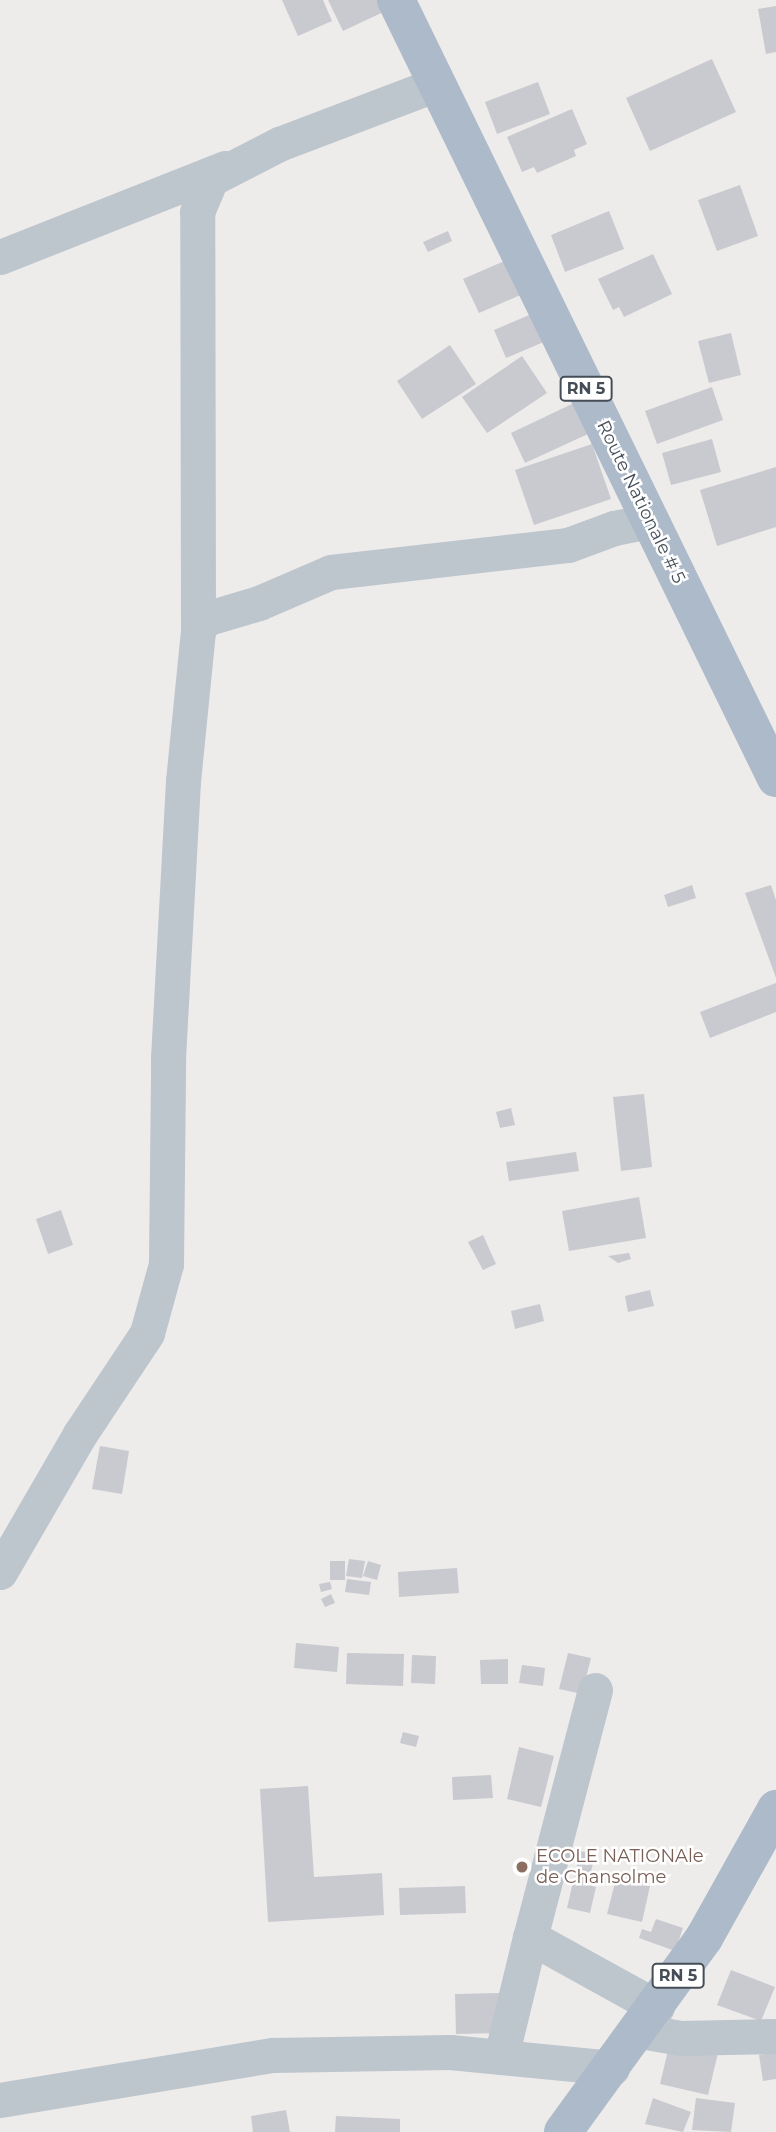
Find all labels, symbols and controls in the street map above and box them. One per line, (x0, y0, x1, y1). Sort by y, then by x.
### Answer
road number: RN 5 (558, 376, 614, 402)
street label: Route Nationale # 5 (592, 417, 690, 587)
place label: ECOLE NATIONAle de Chansolme (536, 1846, 704, 1888)
marker: ECOLE NATIONAle de Chansolme (514, 1859, 530, 1875)
road number: RN 5 (650, 1964, 706, 1988)

